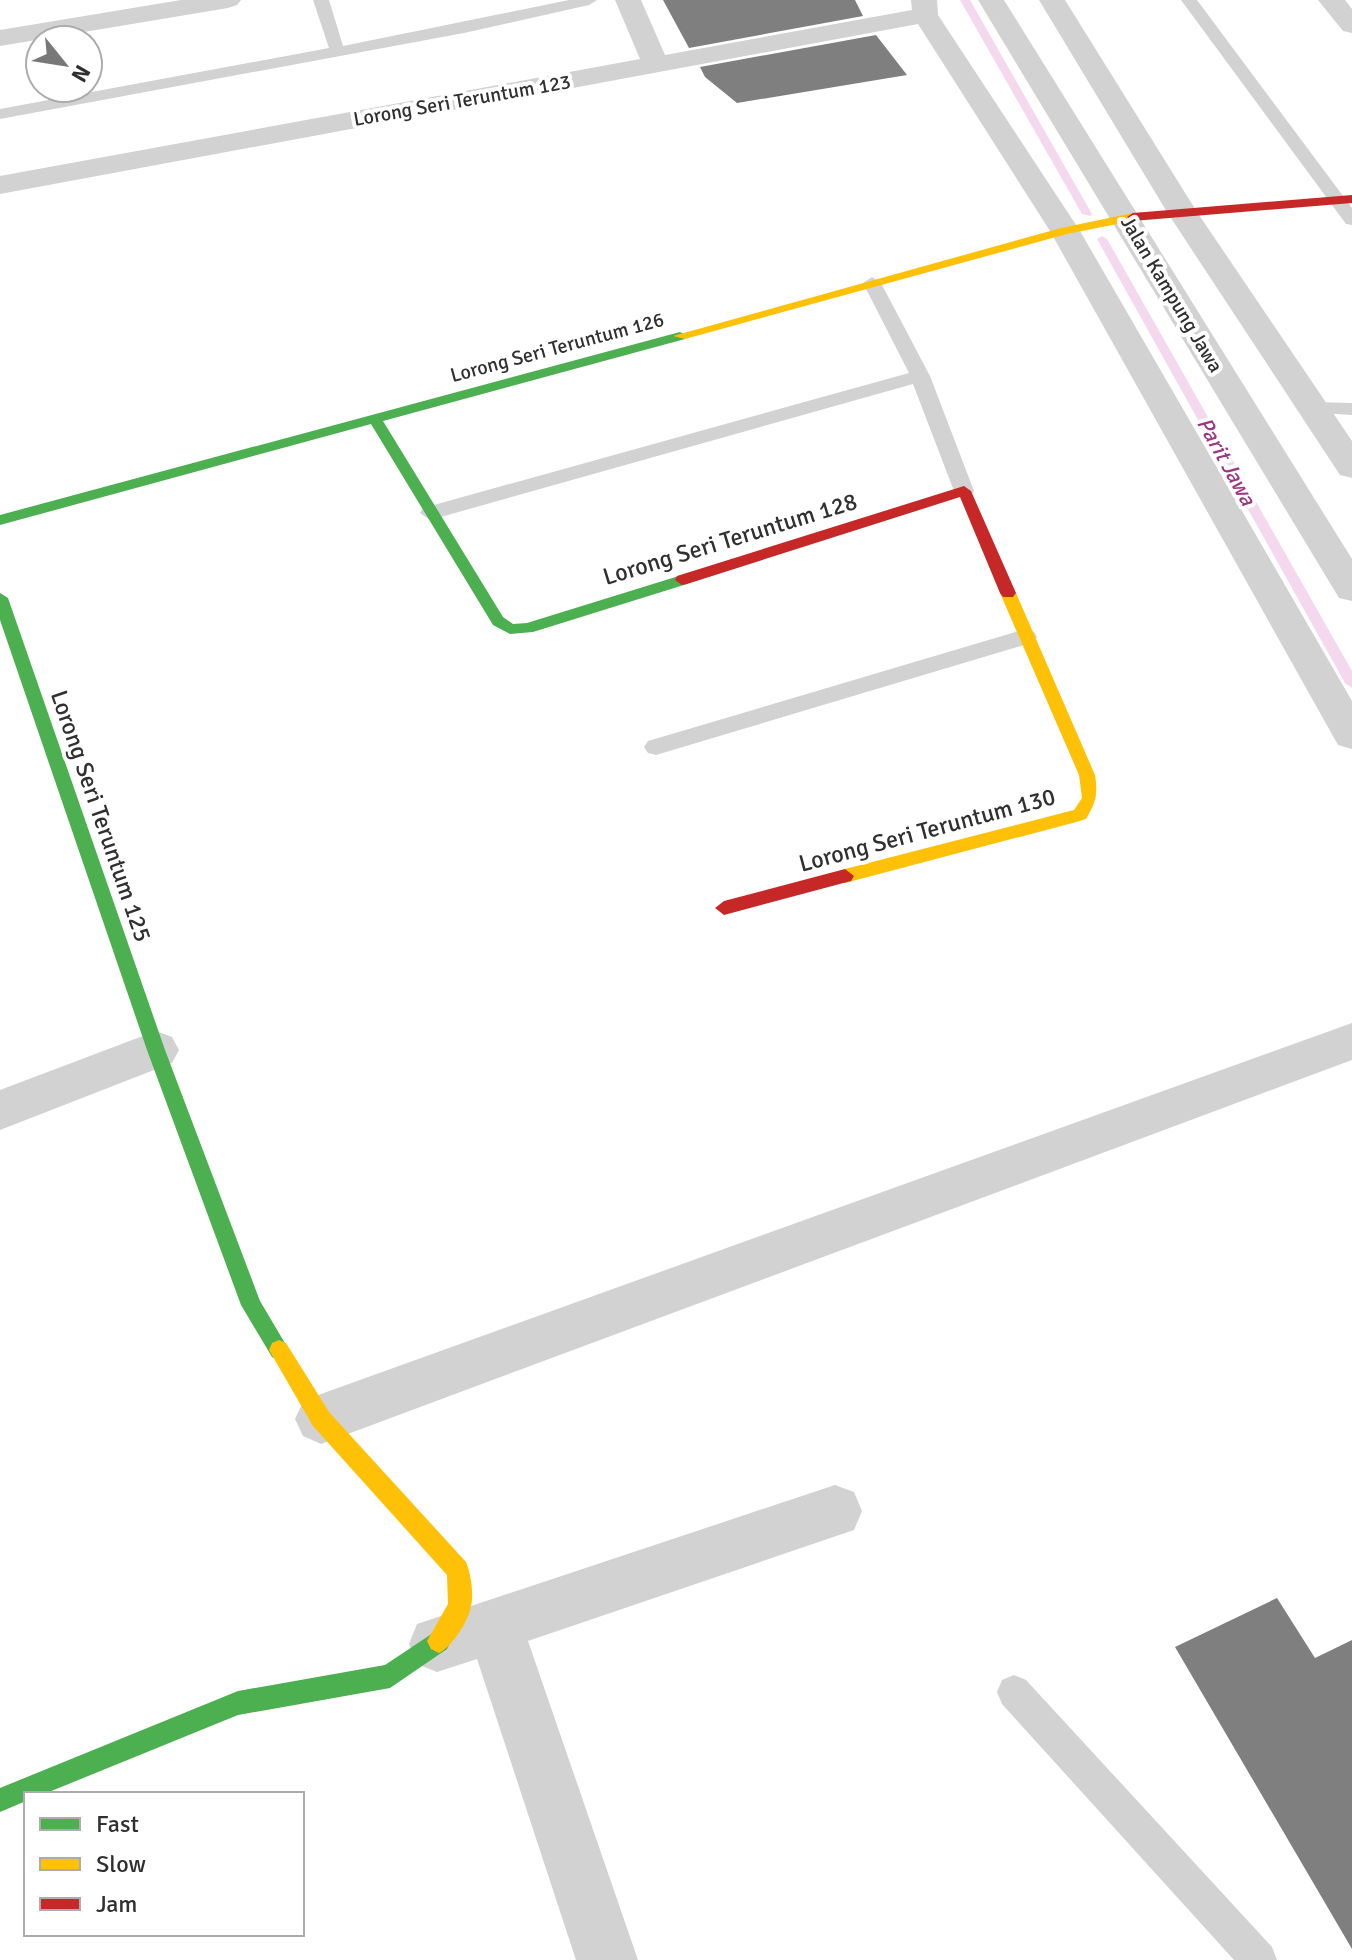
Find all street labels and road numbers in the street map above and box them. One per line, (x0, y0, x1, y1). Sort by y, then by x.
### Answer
street label: Lorong Seri Teruntum 123 (351, 69, 573, 132)
street label: Jalan Kampung Jawa (1115, 211, 1228, 377)
street label: Lorong Seri Teruntum 126 (447, 307, 667, 388)
street label: Lorong Seri Teruntum 128 (599, 486, 861, 592)
street label: Lorong Seri Teruntum 125 (44, 686, 158, 946)
street label: Lorong Seri Teruntum 130 (795, 781, 1059, 879)

